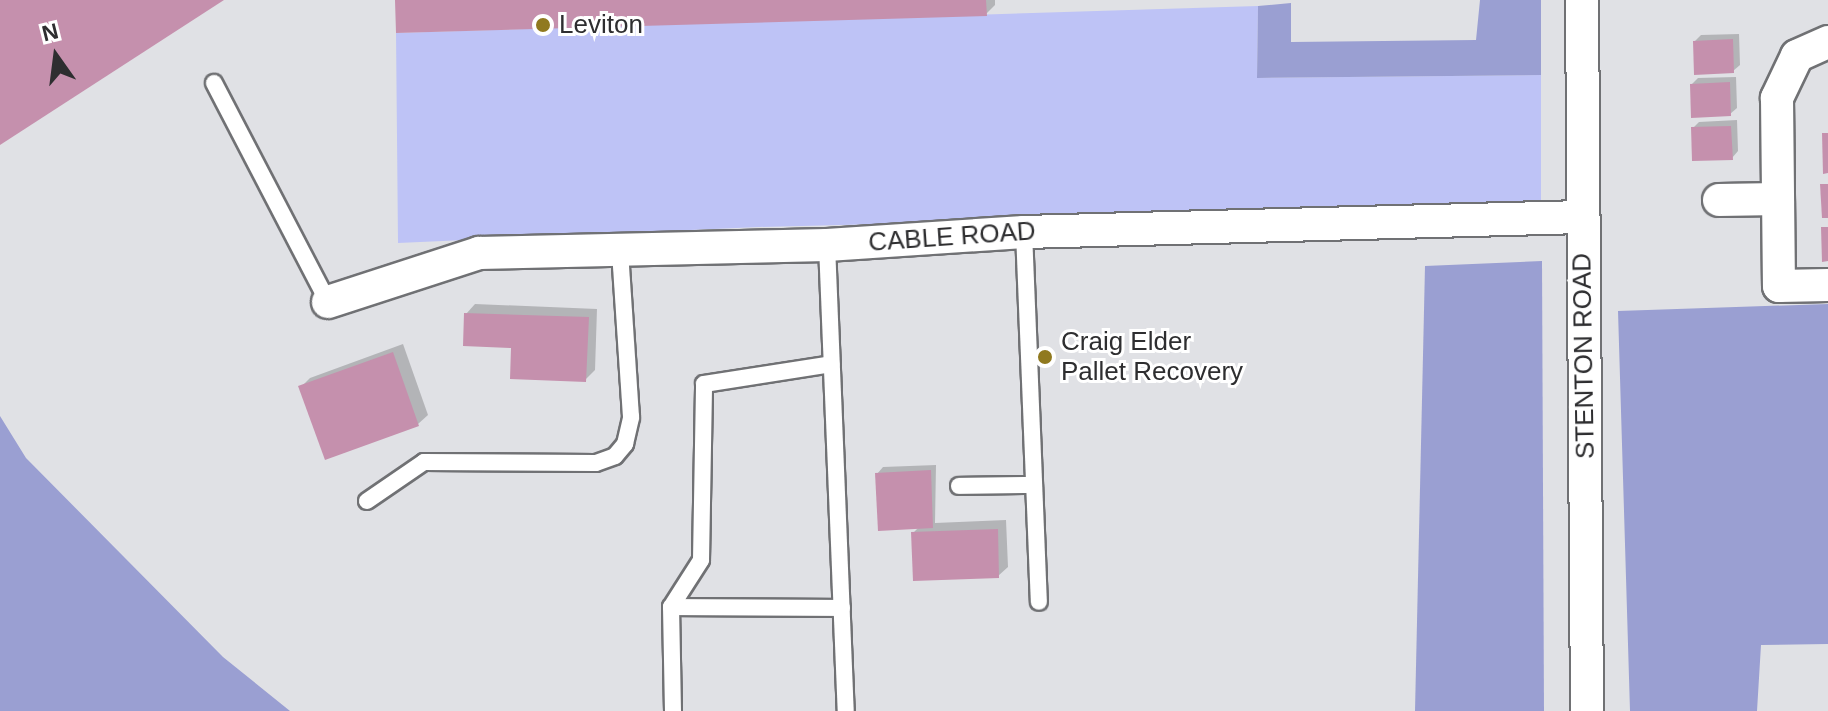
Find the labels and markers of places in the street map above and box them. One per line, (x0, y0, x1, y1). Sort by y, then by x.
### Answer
place label: Leviton (559, 9, 643, 41)
marker: Leviton (534, 16, 552, 34)
place label: Craig Elder Pallet Recovery (1061, 326, 1243, 388)
marker: Craig Elder Pallet Recovery (1036, 348, 1054, 366)

